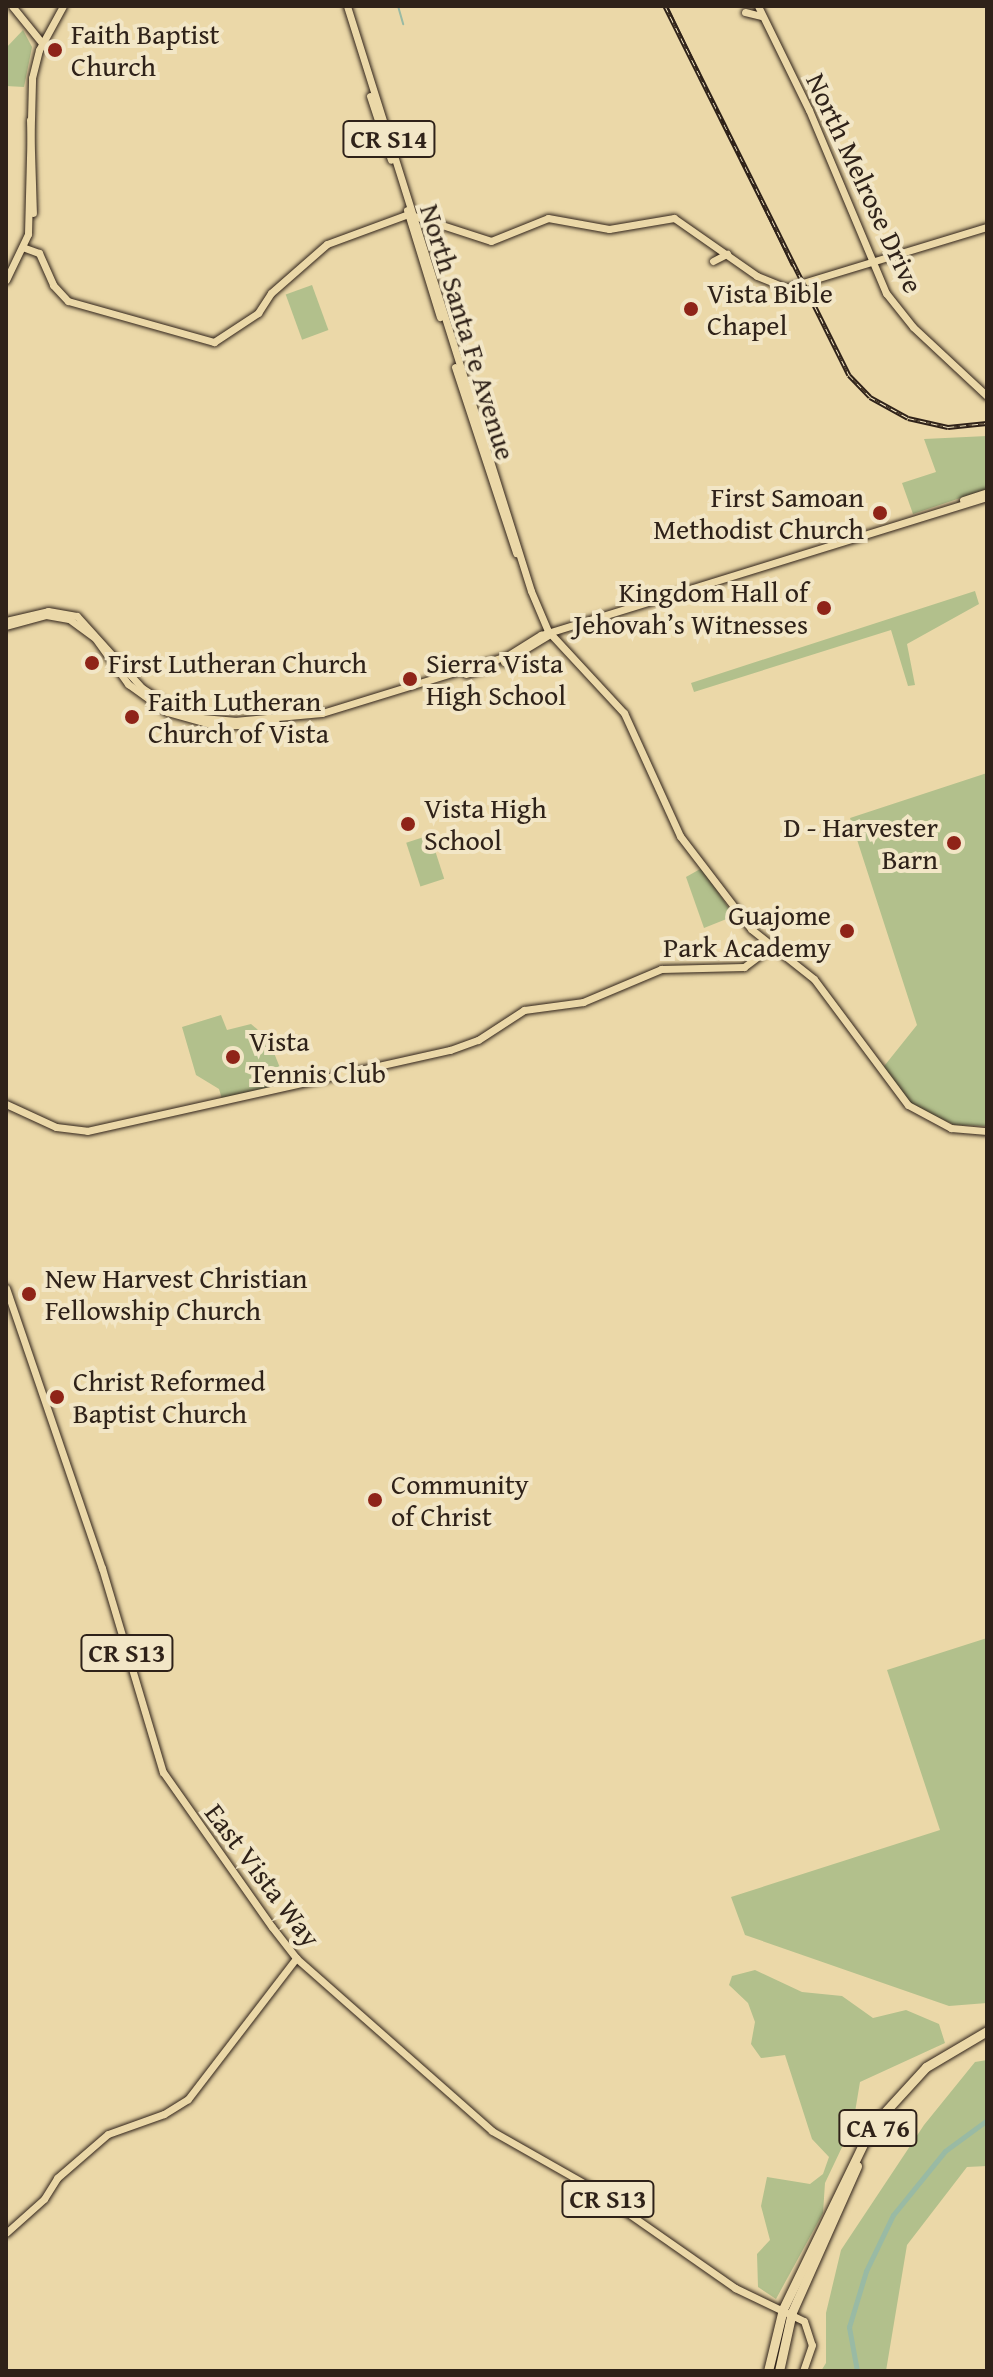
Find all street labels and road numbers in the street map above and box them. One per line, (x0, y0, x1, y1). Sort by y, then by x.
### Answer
street label: North Melrose Drive (799, 68, 931, 298)
road number: CR S14 (341, 117, 437, 161)
street label: North Santa Fe Avenue (413, 200, 523, 464)
road number: CR S13 (79, 1631, 175, 1675)
street label: East Vista Way (198, 1797, 328, 1953)
road number: CA 76 (838, 2106, 918, 2150)
road number: CR S13 (560, 2177, 656, 2221)

